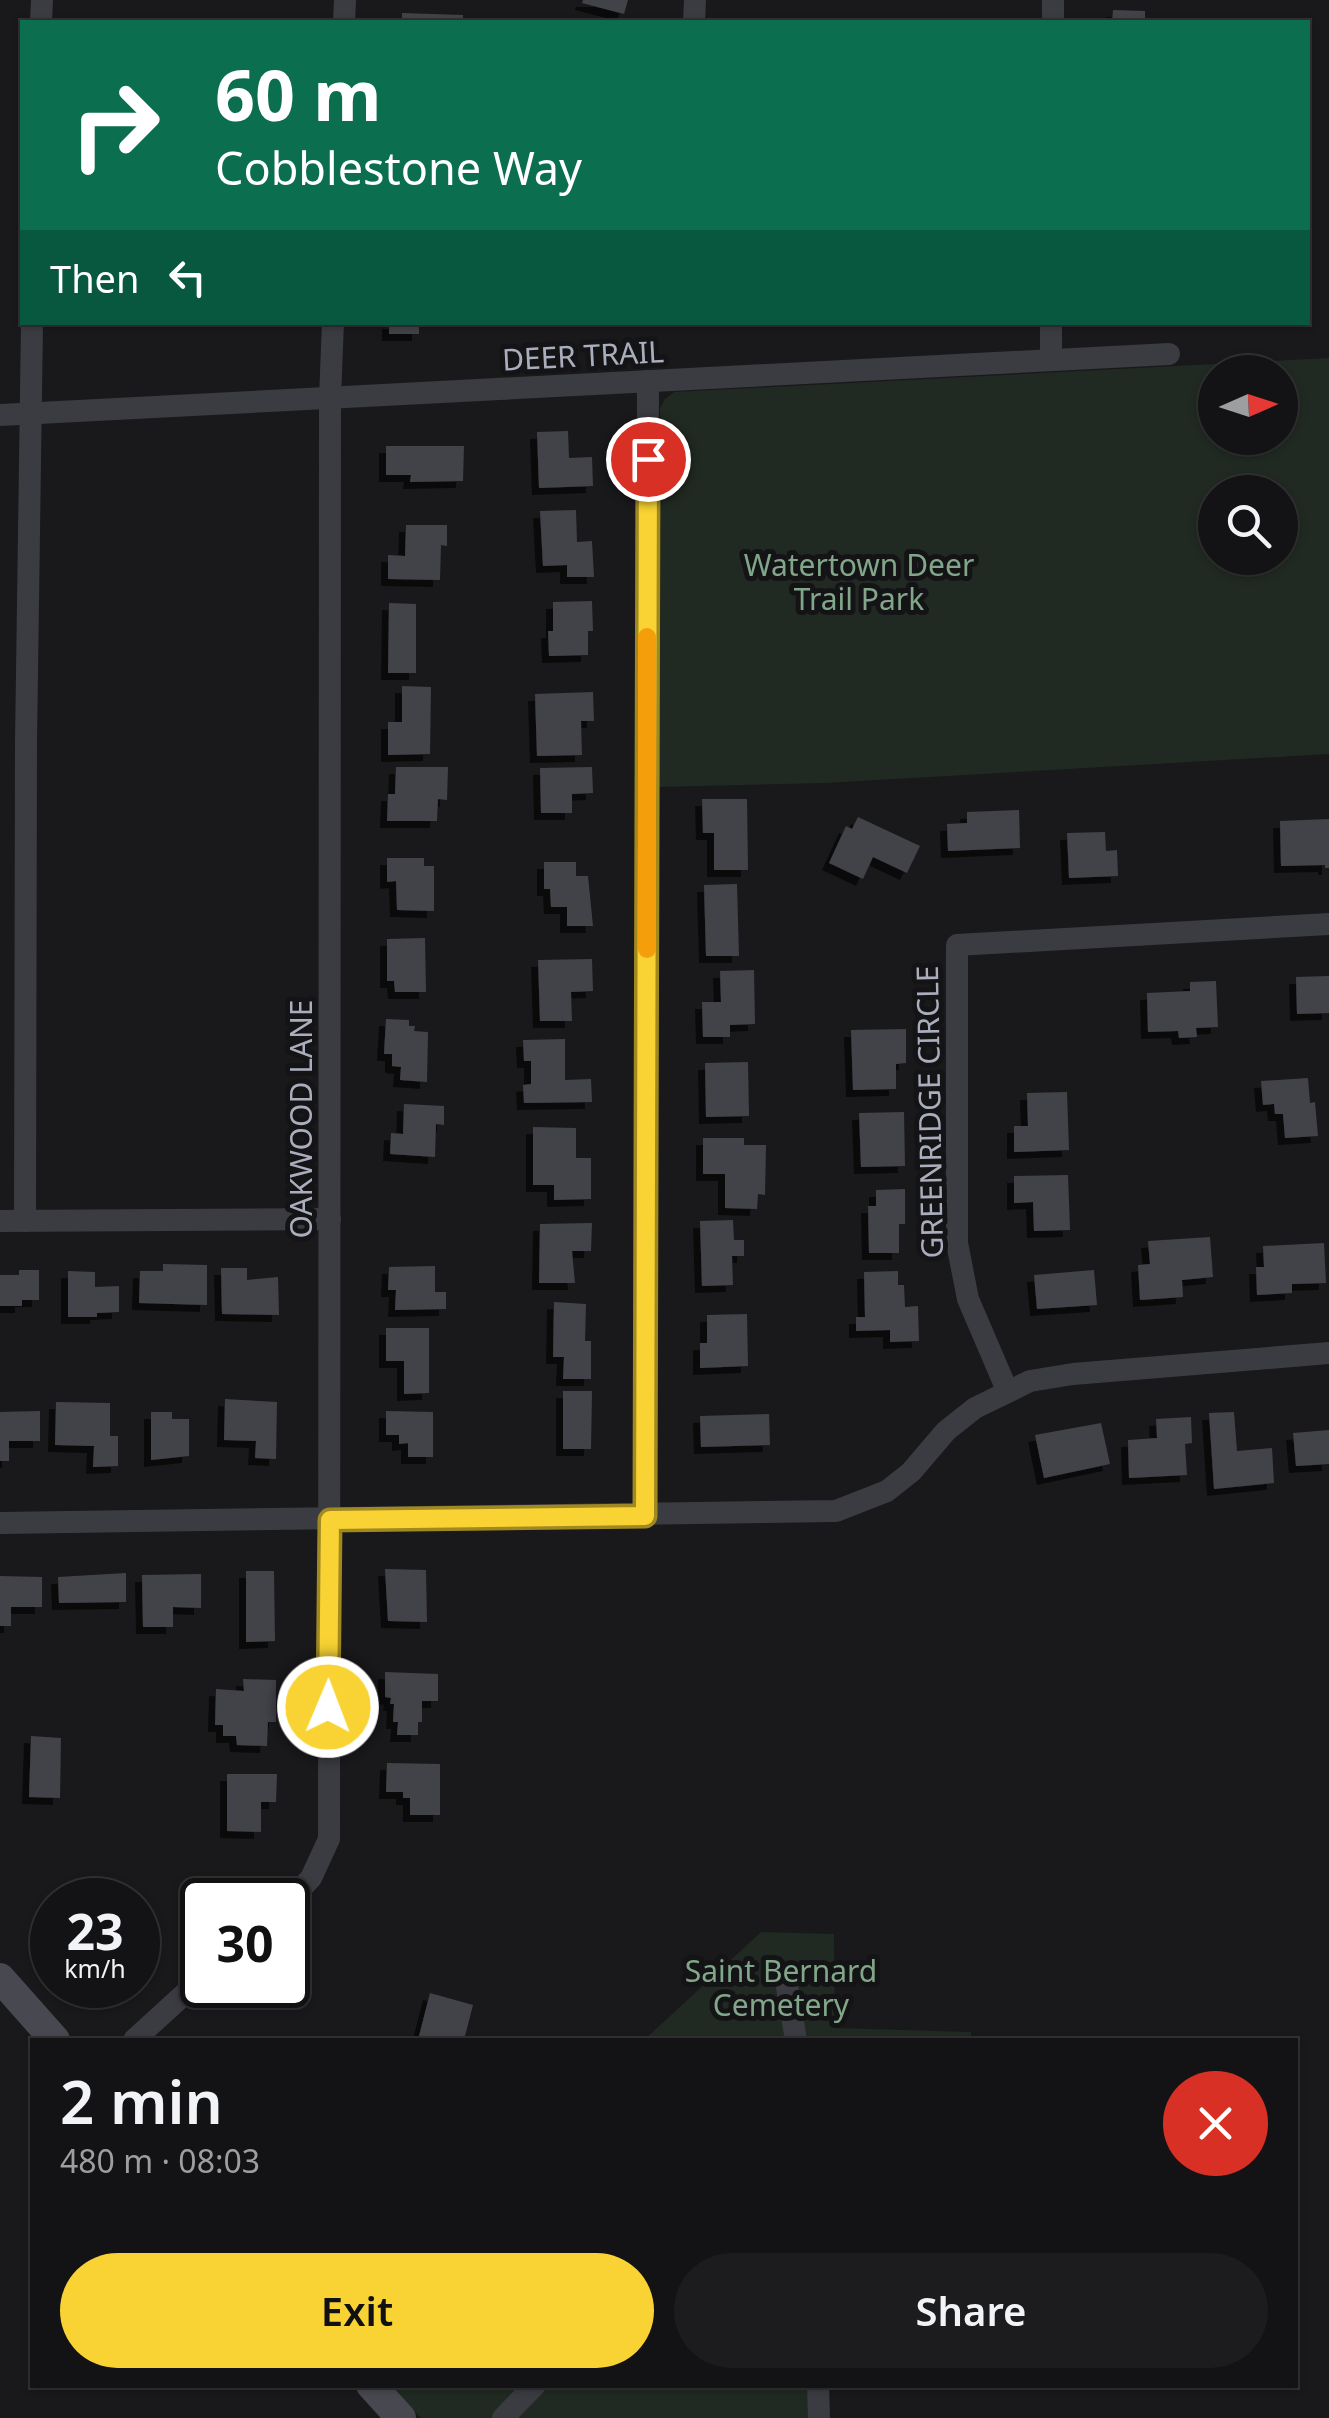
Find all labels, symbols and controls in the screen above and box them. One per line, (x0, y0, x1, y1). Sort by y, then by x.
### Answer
text: 60 m (215, 46, 382, 142)
icon: right (50, 60, 180, 190)
text: Cobblestone Way (215, 137, 582, 198)
icon: left (160, 250, 215, 305)
text: Then (50, 252, 140, 304)
street label: DEER TRAIL (501, 330, 665, 380)
north arrow (1198, 355, 1298, 455)
map controls (1198, 355, 1298, 575)
pin (606, 417, 691, 502)
icon: arrive (621, 432, 676, 487)
button: search (1198, 475, 1298, 575)
park label: Watertown Deer Trail Park (744, 544, 974, 619)
street label: GREENRIDGE CIRCLE (906, 965, 952, 1259)
street label: OAKWOOD LANE (280, 999, 321, 1239)
position arrow (276, 1655, 380, 1759)
speed limit sign: 30 (180, 1878, 310, 2008)
text: 23 (66, 1897, 124, 1965)
park label: Saint Bernard Cemetery (685, 1950, 877, 2025)
text: km/h (64, 1951, 126, 1985)
text: 2 min (60, 2060, 223, 2142)
button: close (1163, 2071, 1268, 2176)
text: 480 m · 08:03 (60, 2139, 260, 2182)
button: Exit (60, 2253, 654, 2368)
button: Share (674, 2253, 1268, 2368)

